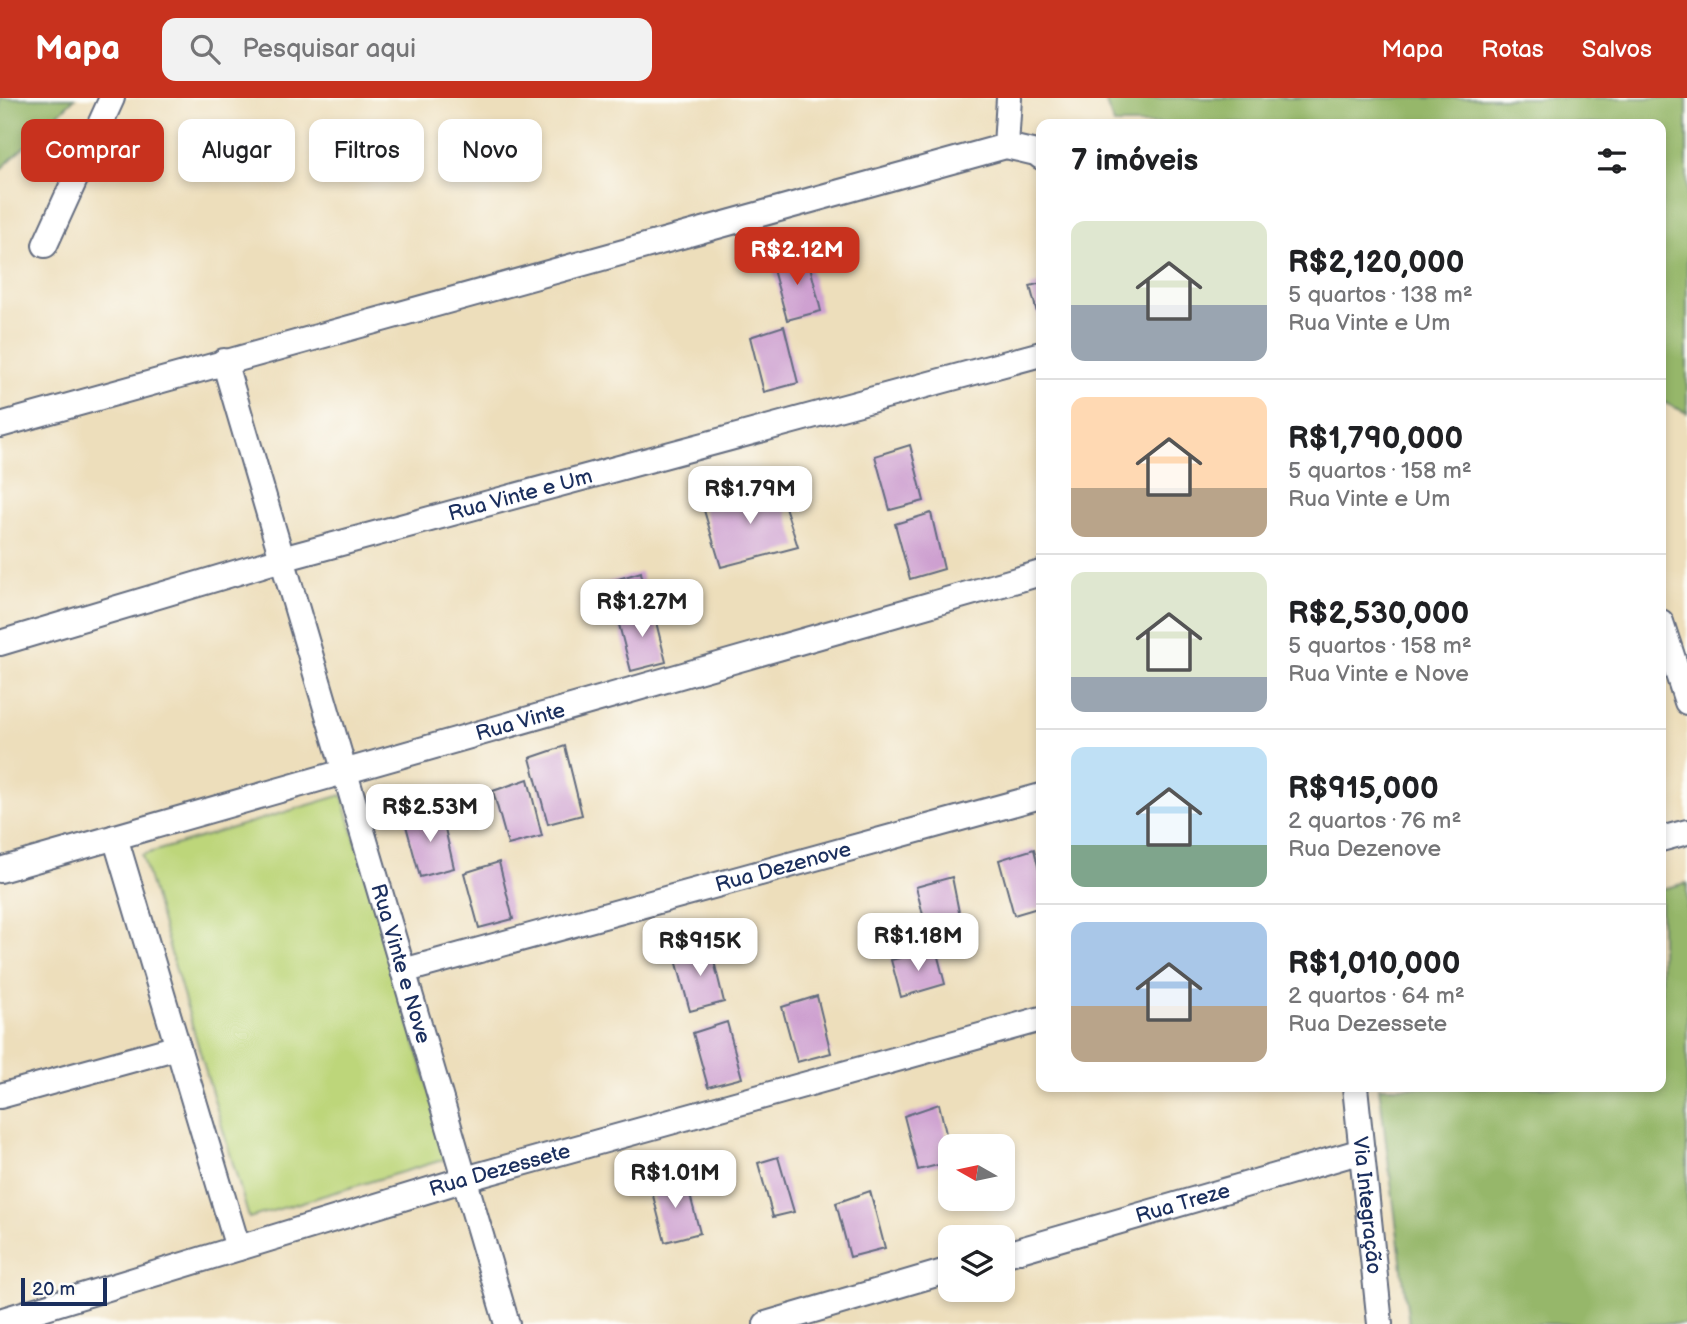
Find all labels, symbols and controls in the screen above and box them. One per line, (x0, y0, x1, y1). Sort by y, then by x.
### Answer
search box (162, 18, 652, 81)
text: Mapa (35, 29, 120, 69)
icon: search (186, 30, 224, 68)
text: Pesquisar aqui (242, 34, 416, 65)
text: Mapa (1381, 35, 1443, 64)
text: Rotas (1481, 35, 1544, 64)
text: Salvos (1582, 35, 1652, 64)
chip: Comprar (21, 119, 164, 182)
chip: Alugar (178, 119, 295, 182)
chip: Filtros (309, 119, 424, 182)
chip: Novo (438, 119, 542, 182)
icon: filters (1593, 142, 1631, 180)
text: 7 imóveis (1071, 143, 1198, 179)
pin: R$2.12M (732, 228, 862, 287)
text: R$2.12M (750, 236, 844, 264)
text: R$2,120,000 (1288, 245, 1464, 281)
icon: home (1127, 249, 1211, 333)
text: 5 quartos · 138 m² (1288, 281, 1473, 309)
text: Rua Vinte e Um (1288, 309, 1450, 337)
text: R$1,790,000 (1288, 421, 1463, 457)
icon: home (1127, 425, 1211, 509)
text: 5 quartos · 158 m² (1288, 457, 1472, 485)
street label: Rua Vinte e Um (446, 464, 595, 527)
pin: R$1.79M (685, 466, 815, 526)
text: R$1.79M (704, 475, 796, 503)
text: Rua Vinte e Um (1288, 485, 1450, 513)
pin: R$1.27M (577, 580, 707, 639)
text: R$1.27M (596, 588, 688, 616)
text: R$2,530,000 (1288, 596, 1469, 632)
icon: home (1127, 600, 1211, 684)
text: 5 quartos · 158 m² (1288, 632, 1472, 660)
text: Rua Vinte e Nove (1288, 660, 1469, 688)
street label: Rua Vinte (473, 697, 568, 747)
text: R$915,000 (1288, 771, 1439, 807)
icon: home (1127, 775, 1211, 859)
pin: R$2.53M (365, 784, 495, 844)
text: R$2.53M (382, 793, 478, 821)
text: 2 quartos · 76 m² (1288, 807, 1461, 835)
text: Rua Dezenove (1288, 835, 1441, 863)
street label: Rua Dezenove (712, 837, 854, 898)
street label: Rua Vinte e Nove (365, 881, 436, 1047)
pin: R$1.18M (853, 914, 983, 973)
pin: R$915K (643, 918, 757, 978)
text: R$1.18M (874, 922, 963, 950)
text: R$915K (659, 927, 741, 955)
text: R$1,010,000 (1288, 946, 1460, 982)
icon: home (1127, 950, 1211, 1034)
text: 2 quartos · 64 m² (1288, 982, 1465, 1010)
text: Rua Dezessete (1288, 1010, 1447, 1038)
north arrow (938, 1134, 1015, 1211)
map controls (938, 1134, 1015, 1302)
street label: Via Integração (1347, 1135, 1387, 1276)
street label: Rua Dezessete (426, 1138, 573, 1202)
pin: R$1.01M (610, 1150, 740, 1210)
text: R$1.01M (630, 1159, 720, 1187)
street label: Rua Treze (1133, 1178, 1233, 1229)
button: layers (938, 1225, 1015, 1302)
scale bar (21, 1275, 107, 1307)
text: 20 m (32, 1278, 75, 1301)

